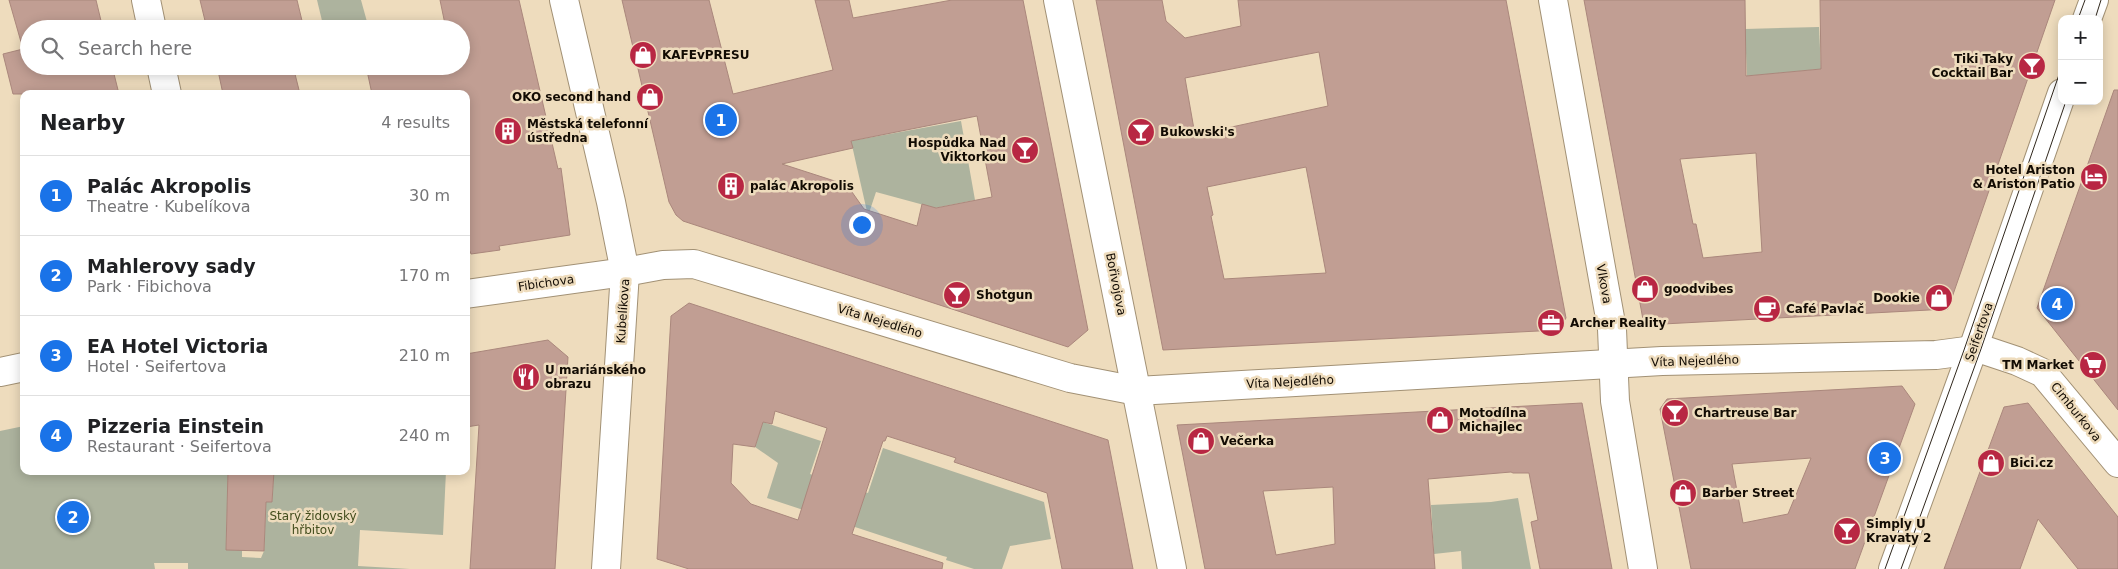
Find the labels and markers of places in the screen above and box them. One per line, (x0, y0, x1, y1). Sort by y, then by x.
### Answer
shop icon: KAFEvPRESU (628, 40, 658, 70)
place label: KAFEvPRESU (662, 48, 749, 62)
bar icon: Tiki Taky Cocktail Bar (2017, 51, 2047, 81)
place label: Tiki Taky Cocktail Bar (1931, 52, 2013, 80)
shop icon: OKO second hand (635, 82, 665, 112)
place label: OKO second hand (512, 90, 631, 104)
pin: 1 (705, 101, 737, 139)
building icon: Městská telefonní ústředna (493, 116, 523, 146)
place label: Městská telefonní ústředna (527, 117, 649, 145)
bar icon: Bukowski's (1126, 117, 1156, 147)
place label: Bukowski's (1160, 125, 1235, 139)
bar icon: Hospůdka Nad Viktorkou (1010, 135, 1040, 165)
place label: Hospůdka Nad Viktorkou (908, 136, 1006, 164)
hotel icon: Hotel Ariston & Ariston Patio (2079, 162, 2109, 192)
place label: Hotel Ariston & Ariston Patio (1973, 163, 2075, 191)
building icon: palác Akropolis (716, 171, 746, 201)
place label: palác Akropolis (750, 179, 854, 193)
shop icon: goodvibes (1630, 274, 1660, 304)
bar icon: Shotgun (942, 280, 972, 310)
place label: goodvibes (1664, 282, 1733, 296)
shop icon: Dookie (1924, 283, 1954, 313)
pin: 4 (2041, 285, 2073, 323)
place label: Shotgun (976, 288, 1033, 302)
place label: Dookie (1873, 291, 1920, 305)
cafe icon: Café Pavlač (1752, 294, 1782, 324)
place label: Café Pavlač (1786, 302, 1864, 316)
office icon: Archer Reality (1536, 308, 1566, 338)
place label: Archer Reality (1570, 316, 1667, 330)
supermarket icon: TM Market (2078, 350, 2108, 380)
place label: TM Market (2002, 358, 2074, 372)
restaurant icon: U mariánského obrazu (511, 362, 541, 392)
place label: U mariánského obrazu (545, 363, 646, 391)
bar icon: Chartreuse Bar (1660, 398, 1690, 428)
shop icon: Motodílna Michajlec (1425, 405, 1455, 435)
place label: Motodílna Michajlec (1459, 406, 1527, 434)
place label: Chartreuse Bar (1694, 406, 1796, 420)
shop icon: Večerka (1186, 426, 1216, 456)
place label: Večerka (1220, 434, 1274, 448)
pin: 3 (1869, 439, 1901, 477)
shop icon: Bici.cz (1976, 448, 2006, 478)
place label: Bici.cz (2010, 456, 2053, 470)
shop icon: Barber Street (1668, 478, 1698, 508)
place label: Barber Street (1702, 486, 1795, 500)
pin: 2 (57, 498, 89, 536)
bar icon: Simply U Kravaty 2 (1832, 516, 1862, 546)
place label: Simply U Kravaty 2 (1866, 517, 1931, 545)

